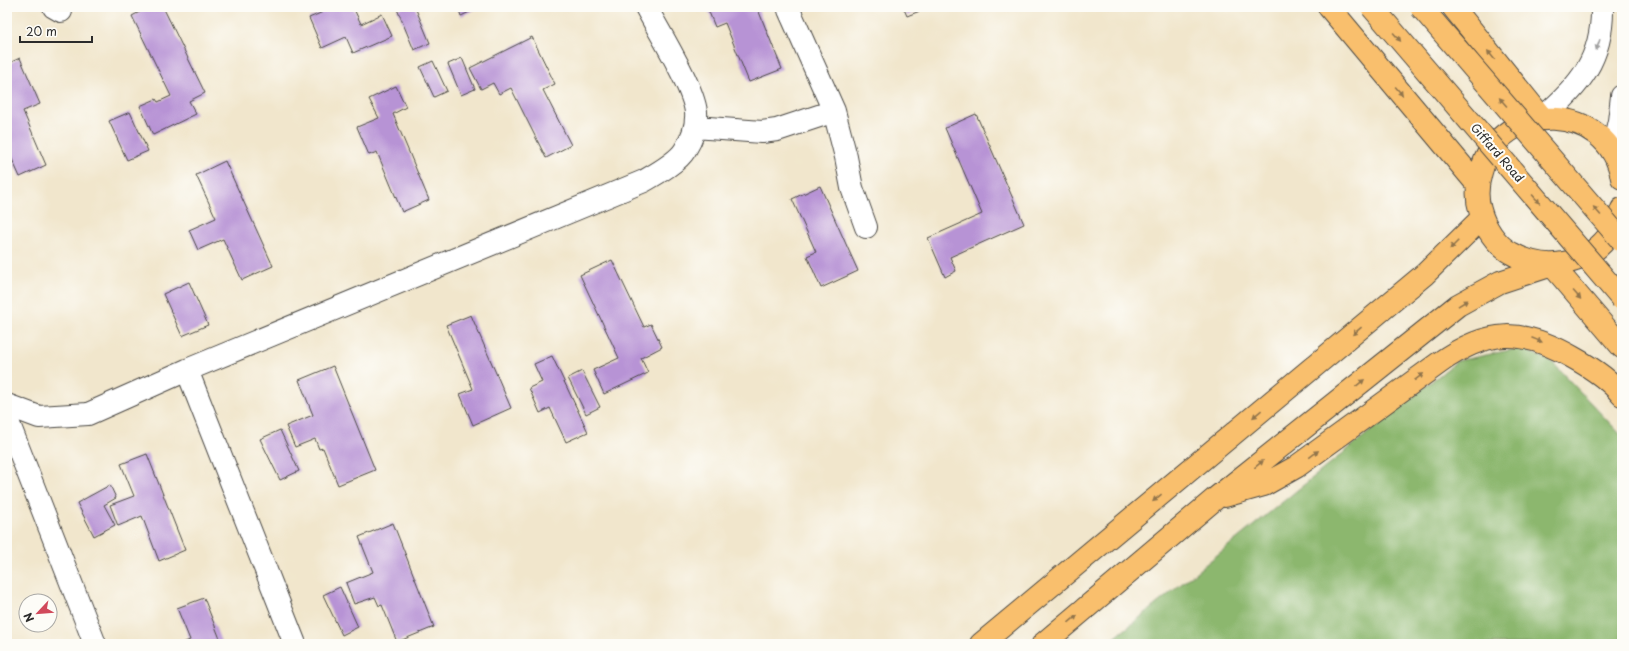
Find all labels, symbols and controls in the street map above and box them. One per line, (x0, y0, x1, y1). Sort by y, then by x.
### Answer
scale bar (20, 18, 92, 44)
text: 20 m (26, 22, 57, 40)
one-way arrow (1393, 31, 1402, 42)
one-way arrow (1595, 40, 1601, 52)
one-way arrow (1487, 49, 1496, 60)
one-way arrow (1394, 85, 1403, 96)
one-way arrow (1498, 97, 1507, 107)
street label: Giffard Road (1467, 119, 1529, 186)
one-way arrow (1532, 194, 1541, 204)
one-way arrow (1592, 206, 1601, 217)
one-way arrow (1449, 240, 1459, 250)
one-way arrow (1573, 290, 1582, 300)
one-way arrow (1457, 299, 1469, 306)
one-way arrow (1352, 327, 1362, 336)
one-way arrow (1532, 338, 1544, 344)
one-way arrow (1414, 373, 1425, 381)
one-way arrow (1355, 378, 1366, 387)
one-way arrow (1252, 410, 1263, 419)
one-way arrow (1309, 449, 1320, 458)
one-way arrow (1253, 460, 1264, 468)
one-way arrow (1152, 493, 1163, 502)
north arrow (18, 593, 58, 633)
text: N (19, 610, 38, 625)
one-way arrow (1068, 614, 1078, 623)

